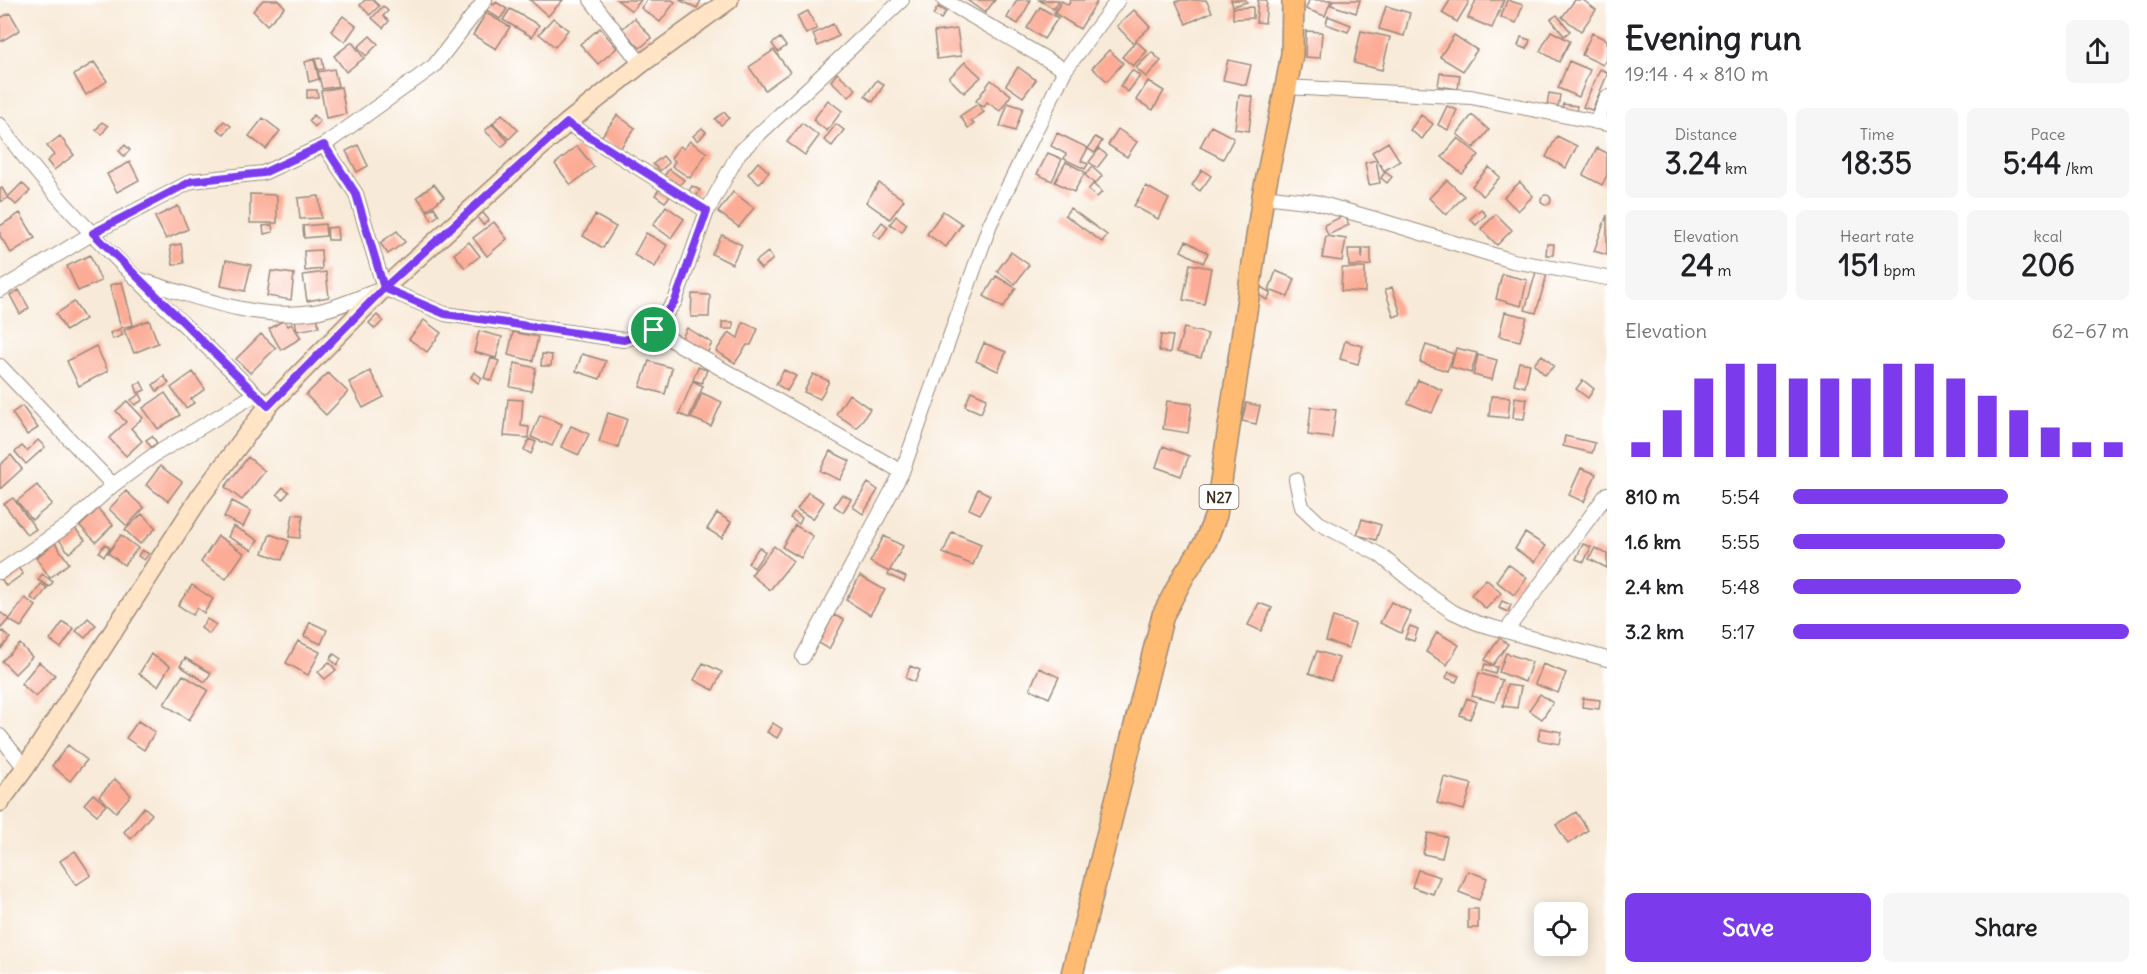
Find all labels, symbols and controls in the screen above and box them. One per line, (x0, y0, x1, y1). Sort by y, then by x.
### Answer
text: Evening run (1625, 17, 1801, 59)
button: share (2066, 20, 2129, 83)
text: 19:14 · 4 × 810 m (1625, 61, 1769, 86)
text: Distance (1675, 124, 1737, 144)
text: Time (1860, 124, 1894, 144)
text: Pace (2031, 124, 2065, 144)
text: 3.24 (1665, 144, 1721, 182)
text: 18:35 (1842, 144, 1912, 182)
text: 5:44 (2003, 144, 2061, 182)
text: km (1721, 158, 1747, 178)
text: /km (2061, 158, 2093, 178)
text: Elevation (1673, 226, 1739, 246)
text: Heart rate (1840, 226, 1914, 246)
text: kcal (2034, 226, 2062, 246)
text: 24 (1680, 246, 1714, 284)
text: 151 (1839, 246, 1880, 284)
text: 206 (2021, 246, 2075, 284)
text: m (1714, 260, 1732, 280)
text: bpm (1880, 260, 1915, 280)
pin (628, 304, 679, 355)
icon: arrive (637, 313, 670, 346)
text: Elevation (1625, 318, 1707, 343)
text: 62–67 m (2052, 318, 2129, 343)
text: 810 m (1625, 484, 1680, 509)
text: 5:54 (1721, 484, 1760, 509)
road number: N27 (1200, 485, 1238, 509)
text: 1.6 km (1625, 529, 1681, 554)
text: 5:55 (1721, 529, 1760, 554)
text: 2.4 km (1625, 574, 1684, 599)
text: 5:48 (1721, 574, 1760, 599)
text: 3.2 km (1625, 619, 1684, 644)
text: 5:17 (1721, 619, 1755, 644)
button: Save (1625, 893, 1871, 962)
button: Share (1883, 893, 2129, 962)
map controls (1534, 902, 1588, 956)
button: locate (1534, 902, 1588, 956)

